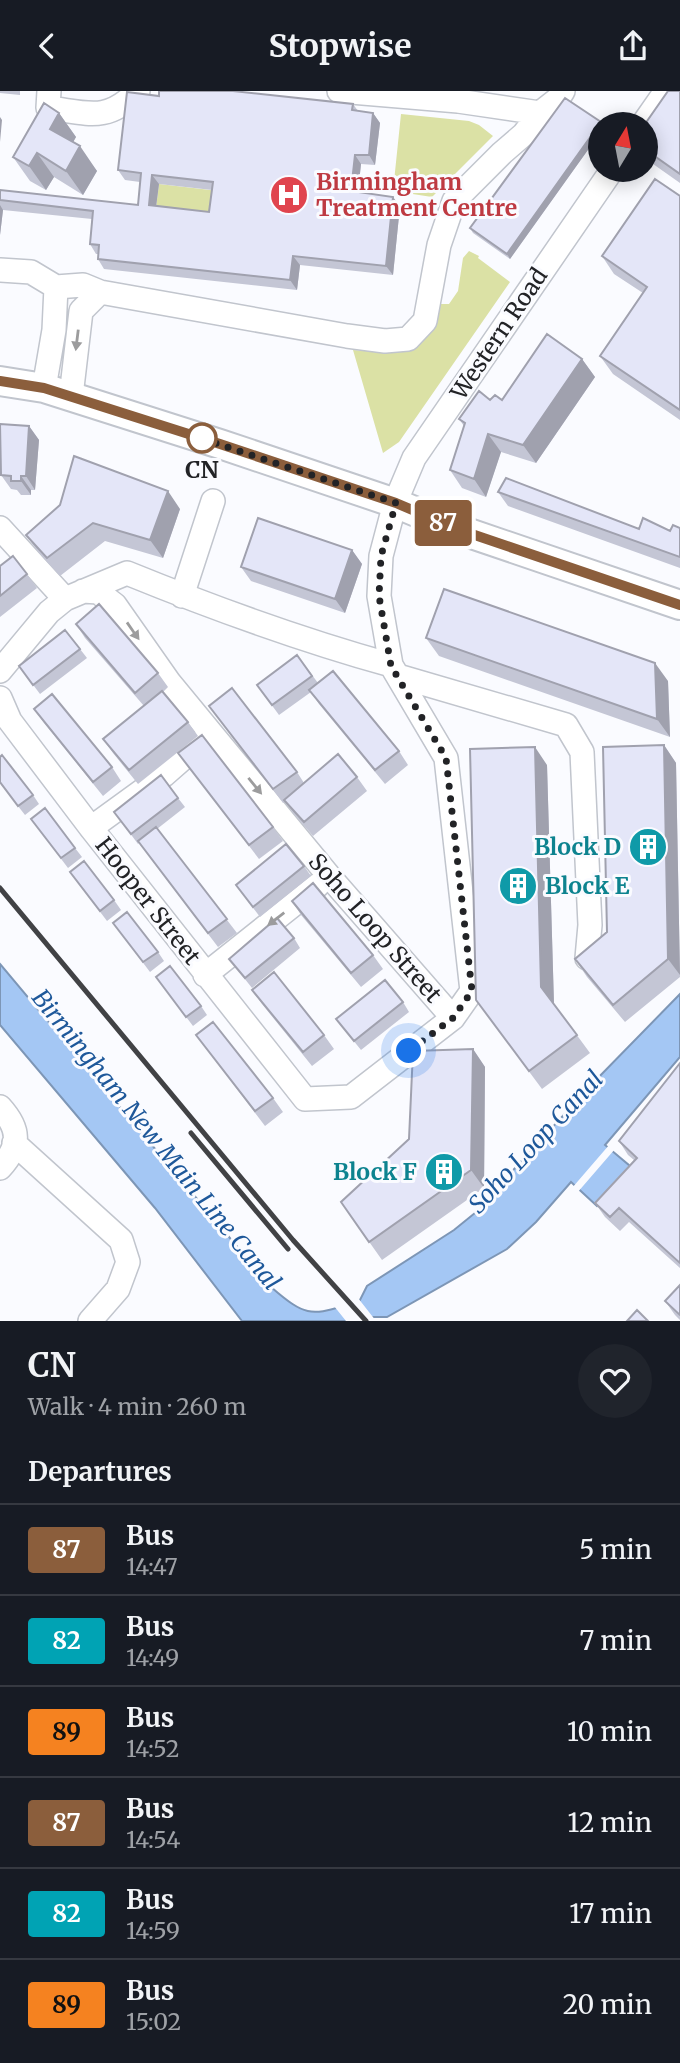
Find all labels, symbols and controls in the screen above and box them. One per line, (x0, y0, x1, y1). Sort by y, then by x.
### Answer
text: Stopwise (268, 26, 412, 66)
icon: back (28, 27, 66, 65)
icon: share (614, 27, 652, 65)
north arrow (588, 112, 658, 182)
map controls (588, 112, 658, 182)
place label: Birmingham Treatment Centre (316, 167, 517, 222)
hospital icon: Birmingham Treatment Centre (268, 174, 310, 216)
street label: Western Road (443, 262, 553, 406)
one-way arrow (72, 329, 83, 351)
marker: CN (187, 423, 217, 453)
place label: CN (185, 455, 219, 484)
line badge: 87 (412, 500, 474, 546)
text: 87 (429, 507, 457, 538)
one-way arrow (126, 622, 140, 640)
one-way arrow (247, 777, 262, 795)
building icon: Block D (627, 826, 669, 868)
street label: Hooper Street (90, 831, 207, 970)
place label: Block D (534, 832, 621, 861)
street label: Soho Loop Street (303, 847, 448, 1008)
building icon: Block E (497, 865, 539, 907)
place label: Block E (545, 871, 630, 900)
one-way arrow (267, 911, 284, 926)
water label: Birmingham New Main Line Canal (25, 983, 288, 1297)
your location (391, 1033, 426, 1068)
water label: Soho Loop Canal (462, 1064, 610, 1219)
building icon: Block F (423, 1151, 465, 1193)
place label: Block F (333, 1157, 417, 1186)
button: heart (578, 1344, 652, 1418)
text: CN (28, 1345, 76, 1386)
text: Walk · 4 min · 260 m (28, 1392, 246, 1421)
text: Departures (28, 1455, 172, 1488)
text: Bus (126, 1519, 174, 1552)
text: 5 min (579, 1533, 652, 1566)
text: 87 (52, 1534, 81, 1565)
text: 14:47 (126, 1552, 178, 1581)
text: Bus (126, 1610, 174, 1643)
text: 7 min (580, 1624, 652, 1657)
text: 82 (52, 1625, 81, 1656)
text: 14:49 (126, 1643, 179, 1672)
text: Bus (126, 1701, 174, 1734)
text: 10 min (567, 1715, 652, 1748)
text: 89 (52, 1716, 81, 1747)
text: 14:52 (126, 1734, 179, 1763)
text: Bus (126, 1792, 174, 1825)
text: 12 min (568, 1806, 652, 1839)
text: 87 (52, 1807, 81, 1838)
text: 14:54 (126, 1825, 180, 1854)
text: Bus (126, 1883, 174, 1916)
text: 17 min (569, 1897, 652, 1930)
text: 82 (52, 1898, 81, 1929)
text: 14:59 (126, 1916, 180, 1945)
text: Bus (126, 1974, 174, 2007)
text: 20 min (563, 1988, 652, 2021)
text: 89 (52, 1989, 81, 2020)
text: 15:02 (126, 2007, 181, 2036)

